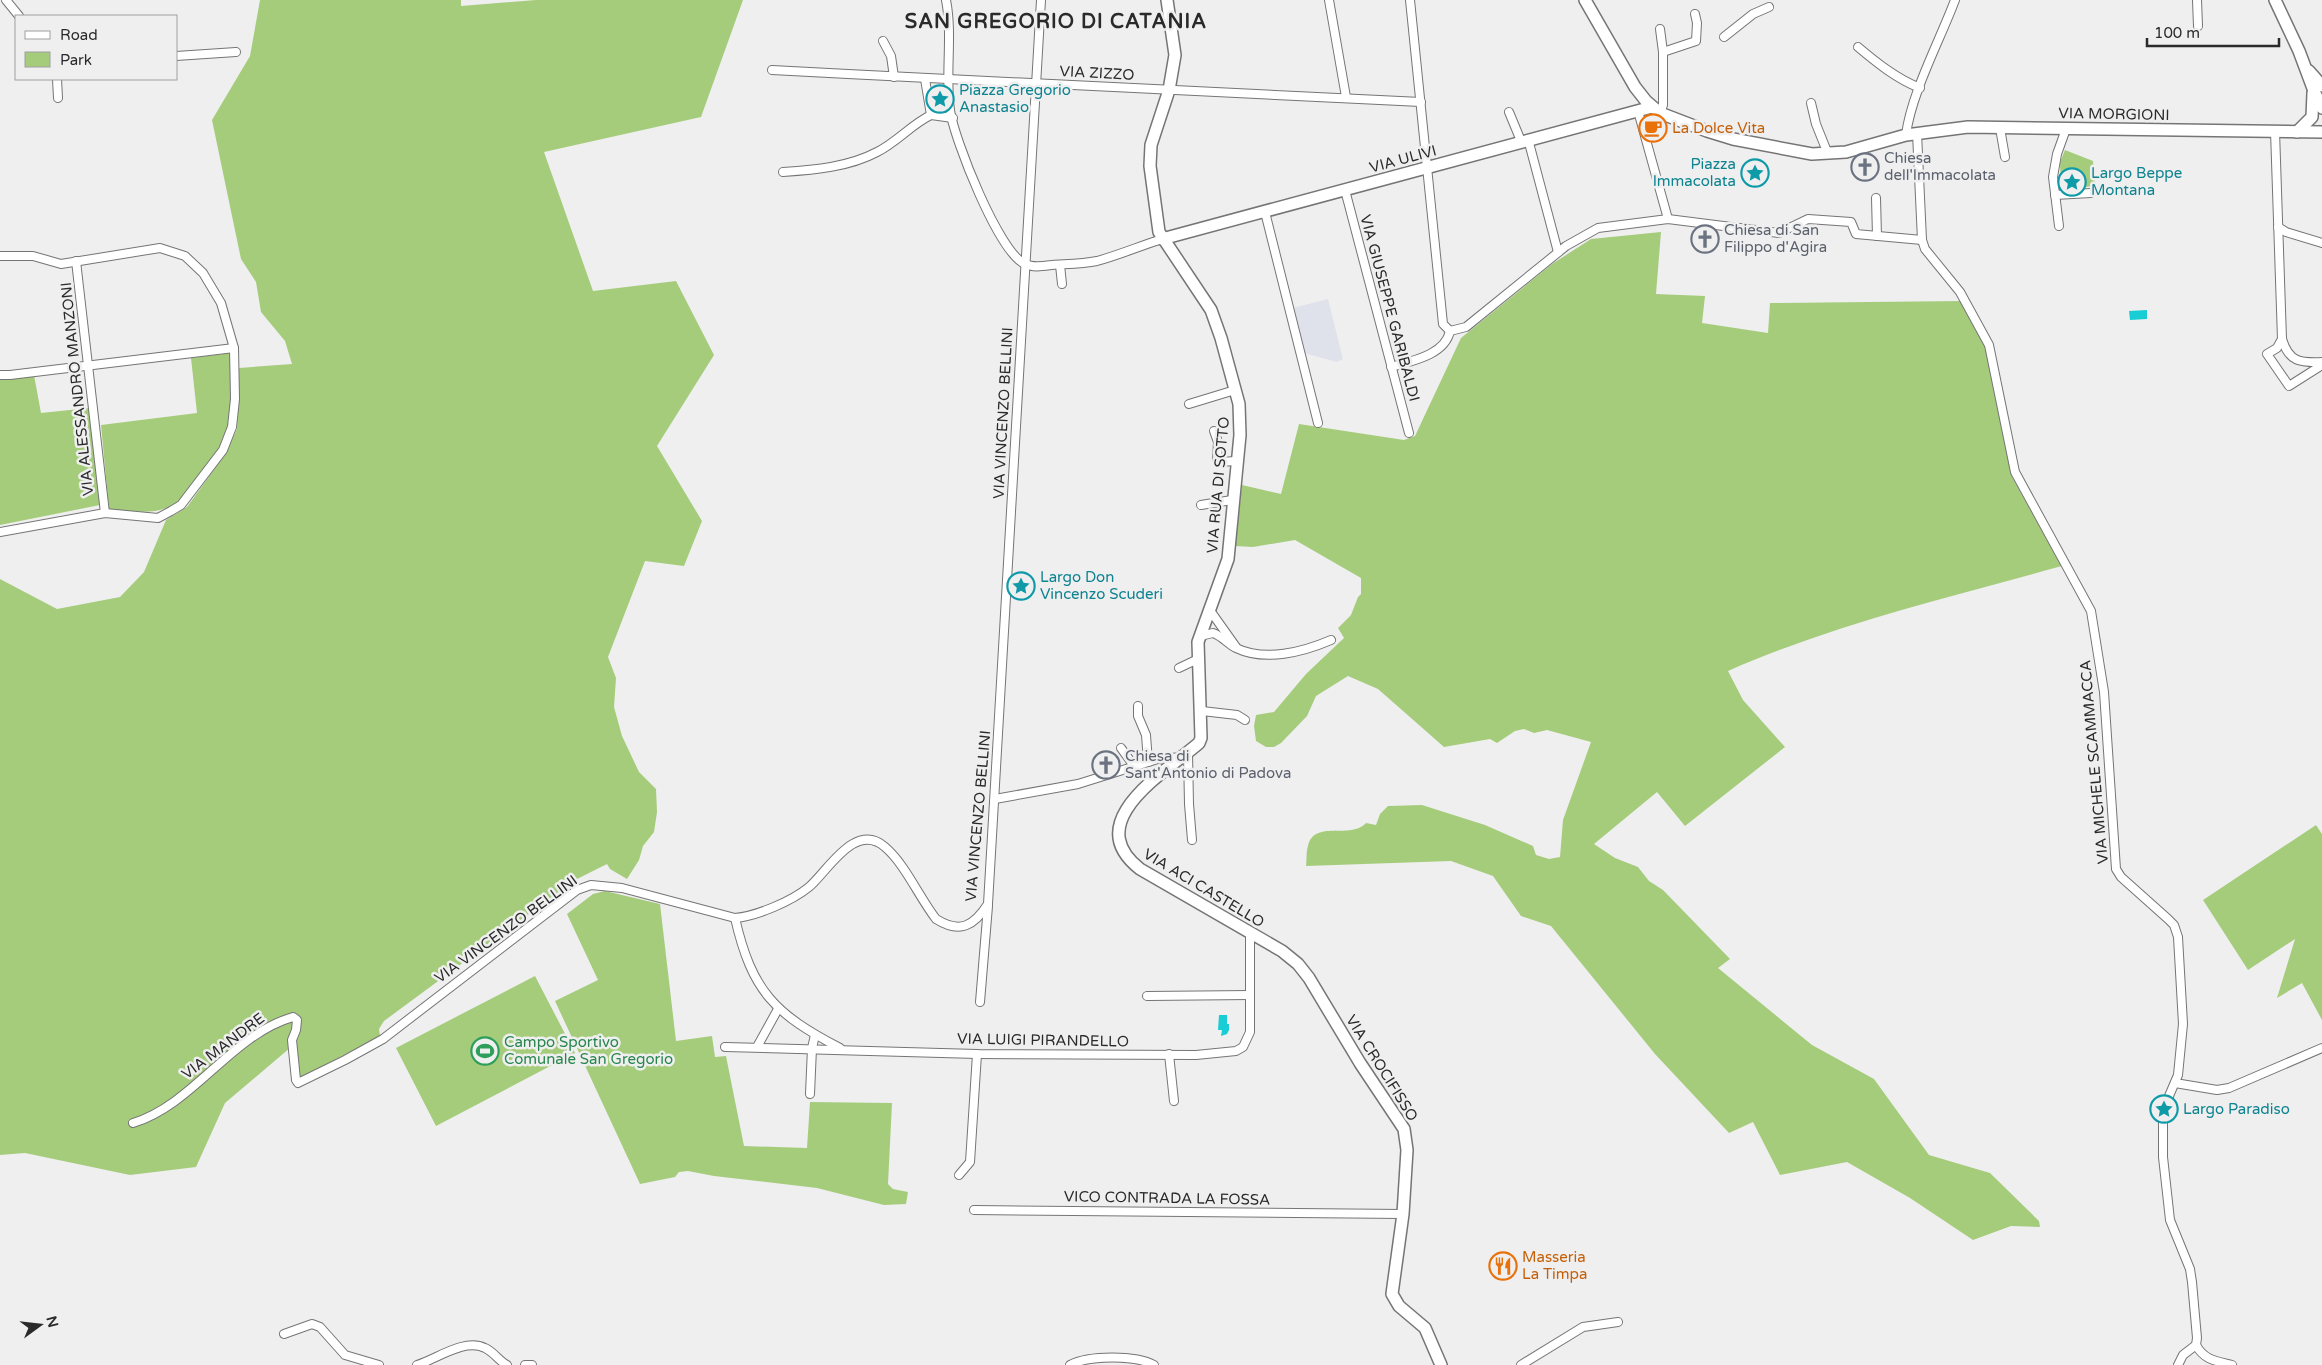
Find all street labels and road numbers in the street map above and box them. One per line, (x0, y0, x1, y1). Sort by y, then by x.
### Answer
street label: VIA ZIZZO (1059, 62, 1135, 84)
street label: VIA MORGIONI (2058, 104, 2170, 124)
street label: VIA ULIVI (1367, 141, 1439, 177)
street label: VIA GIUSEPPE GARIBALDI (1356, 213, 1424, 403)
street label: VIA ALESSANDRO MANZONI (57, 281, 97, 497)
street label: VIA VINCENZO BELLINI (990, 327, 1016, 499)
street label: VIA RUA DI SOTTO (1203, 416, 1233, 554)
street label: VIA MICHELE SCAMMACCA (2076, 659, 2112, 865)
street label: VIA VINCENZO BELLINI (962, 730, 994, 902)
street label: VIA ACI CASTELLO (1140, 845, 1268, 931)
street label: VIA VINCENZO BELLINI (431, 871, 581, 987)
street label: VIA MANDRE (178, 1009, 268, 1083)
street label: VIA CROCIFISSO (1342, 1012, 1422, 1124)
street label: VIA LUIGI PIRANDELLO (957, 1030, 1129, 1050)
street label: VICO CONTRADA LA FOSSA (1064, 1187, 1270, 1209)

